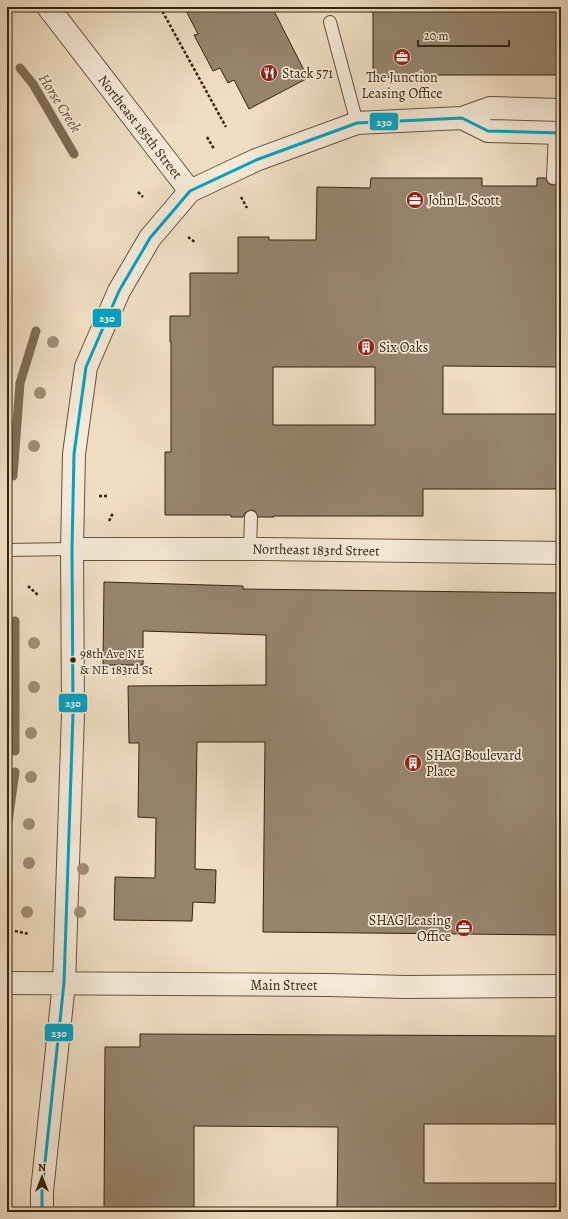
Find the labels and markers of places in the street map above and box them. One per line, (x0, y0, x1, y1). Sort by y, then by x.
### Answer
office icon: The Junction Leasing Office (392, 47, 412, 67)
restaurant icon: Stack 571 (259, 63, 279, 83)
place label: Stack 571 (282, 64, 333, 83)
place label: The Junction Leasing Office (361, 68, 443, 103)
office icon: John L. Scott (405, 190, 425, 210)
place label: John L. Scott (428, 191, 500, 210)
building icon: Six Oaks (356, 337, 376, 357)
place label: Six Oaks (379, 338, 428, 357)
place label: 98th Ave NE & NE 183rd St (80, 645, 154, 678)
marker: 98th Ave NE & NE 183rd St (68, 655, 78, 665)
place label: SHAG Boulevard Place (426, 746, 522, 781)
building icon: SHAG Boulevard Place (403, 753, 423, 773)
place label: SHAG Leasing Office (369, 911, 451, 946)
office icon: SHAG Leasing Office (454, 918, 474, 938)

